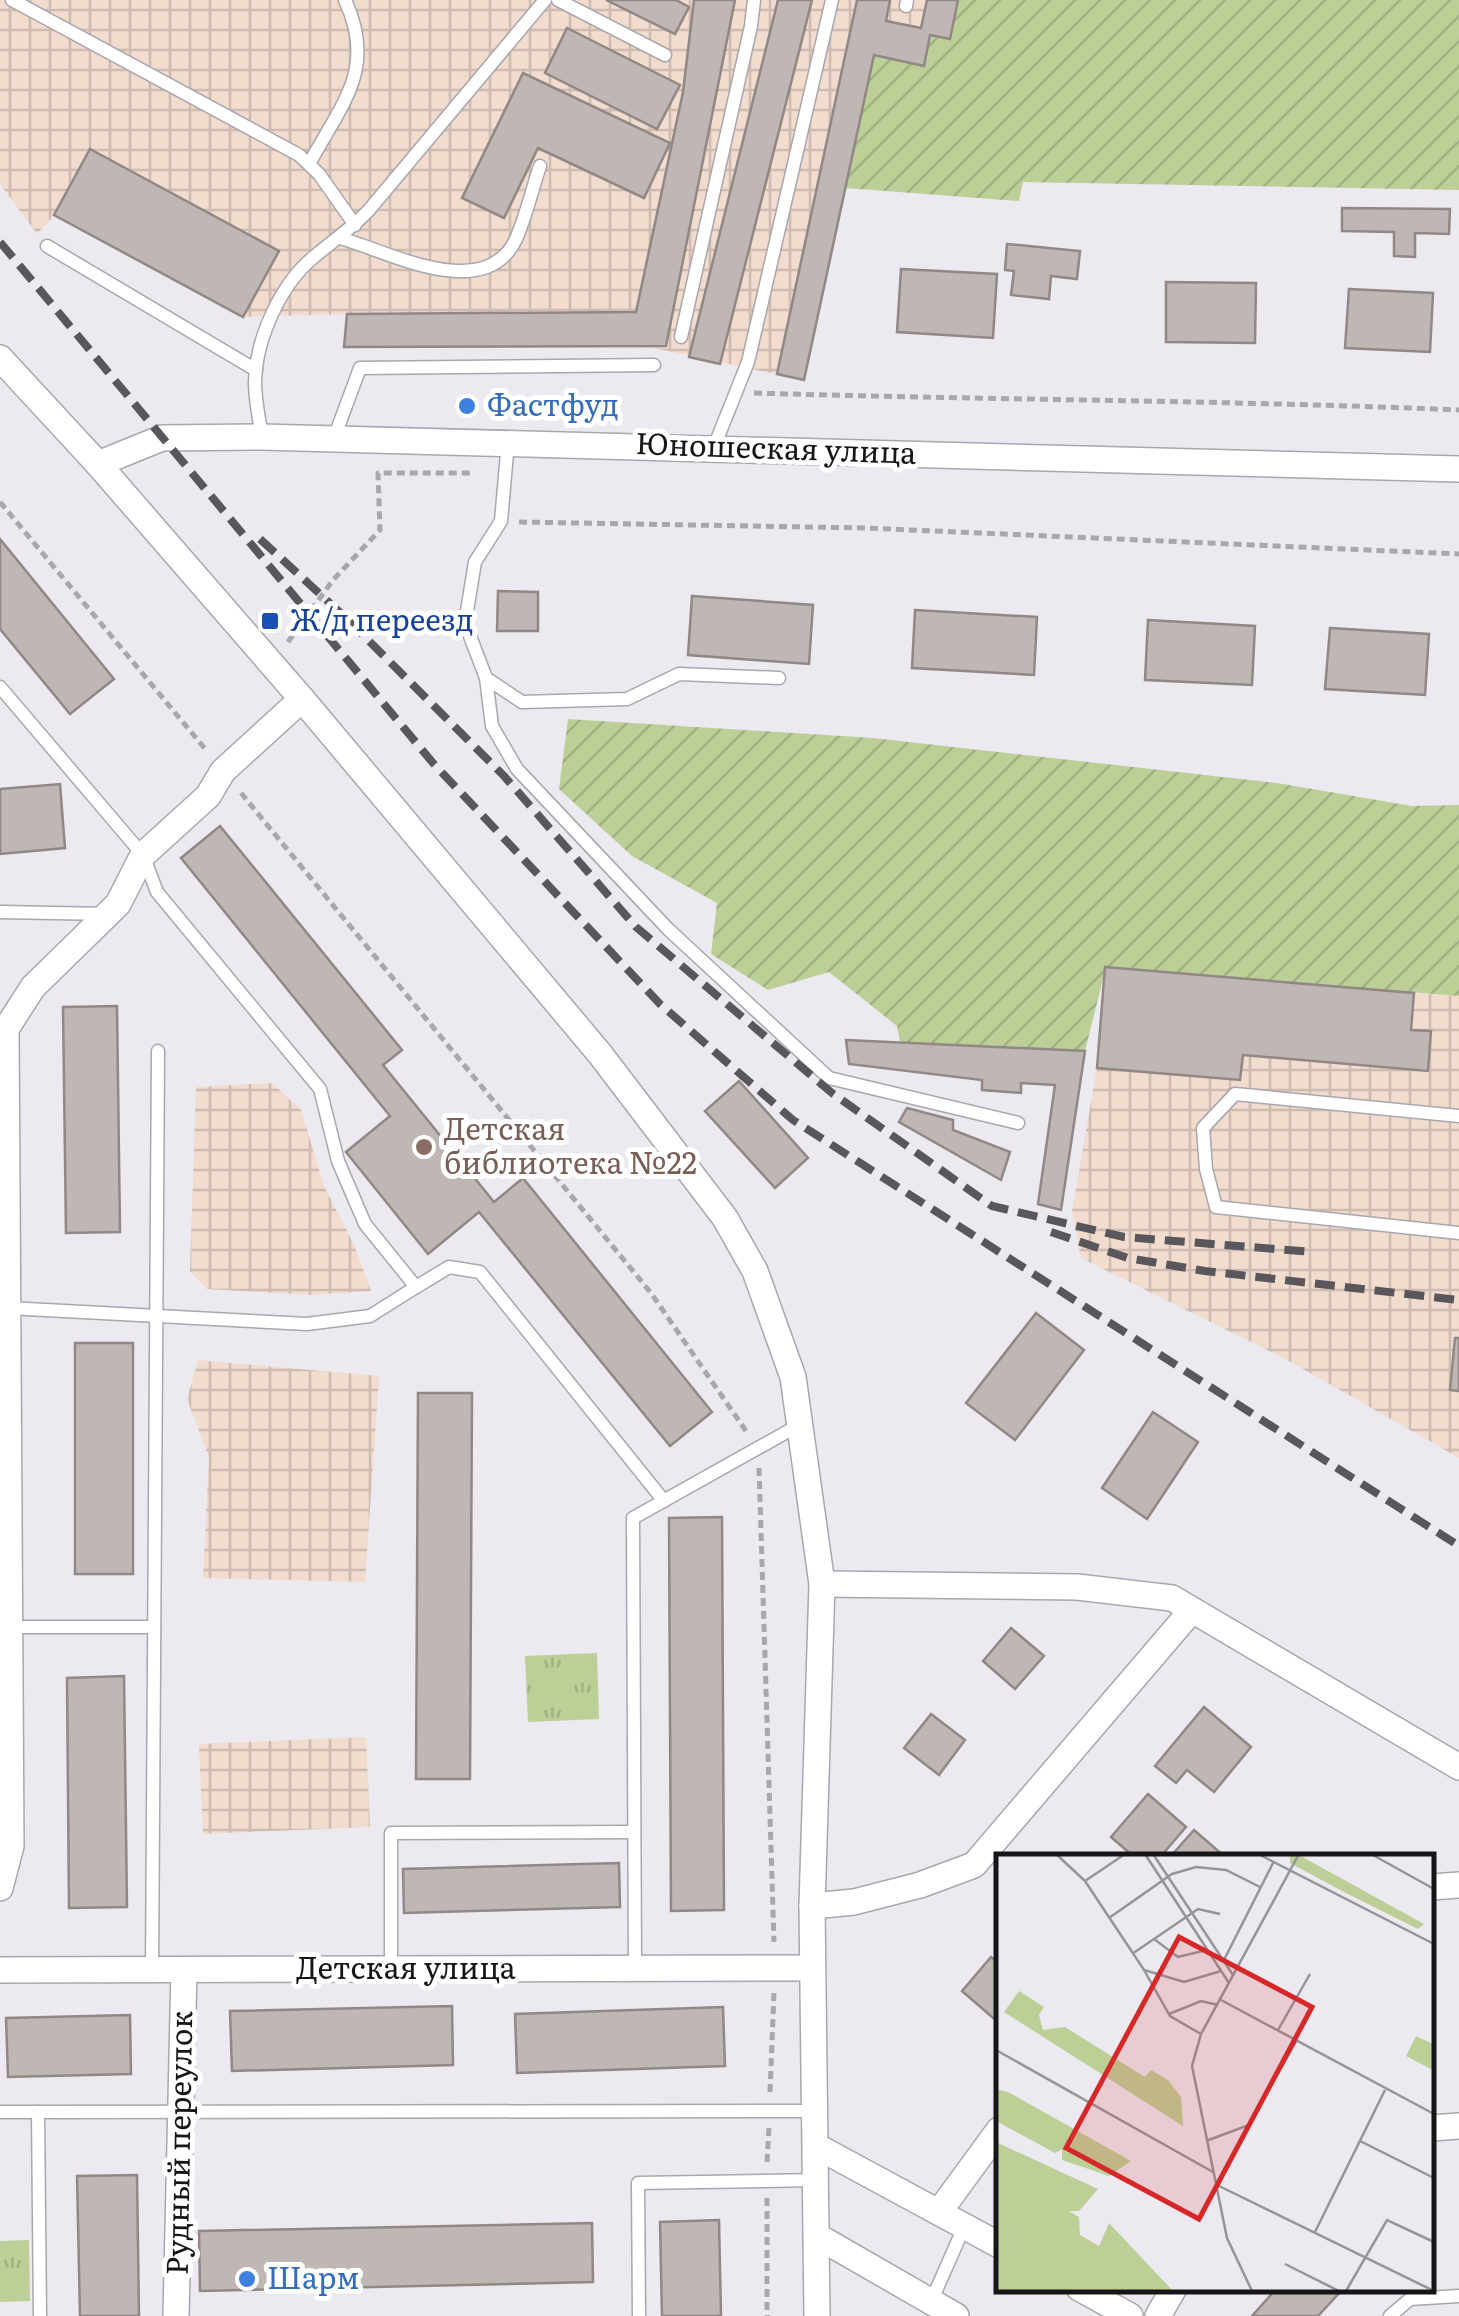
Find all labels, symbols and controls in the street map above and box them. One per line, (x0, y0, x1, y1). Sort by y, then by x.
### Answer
place label: Фастфуд (487, 381, 619, 425)
marker: Фастфуд (456, 395, 478, 417)
street label: Юношеская улица (635, 419, 918, 473)
place label: Ж/д переезд (290, 596, 474, 640)
marker: Ж/д переезд (259, 610, 281, 632)
place label: Детская библиотека №22 (444, 1105, 697, 1183)
marker: Детская библиотека №22 (413, 1136, 435, 1158)
inset map (996, 1854, 1434, 2291)
street label: Детская улица (296, 1944, 517, 1988)
street label: Рудный переулок (153, 2010, 201, 2276)
place label: Шарм (267, 2254, 359, 2298)
marker: Шарм (236, 2268, 258, 2290)

